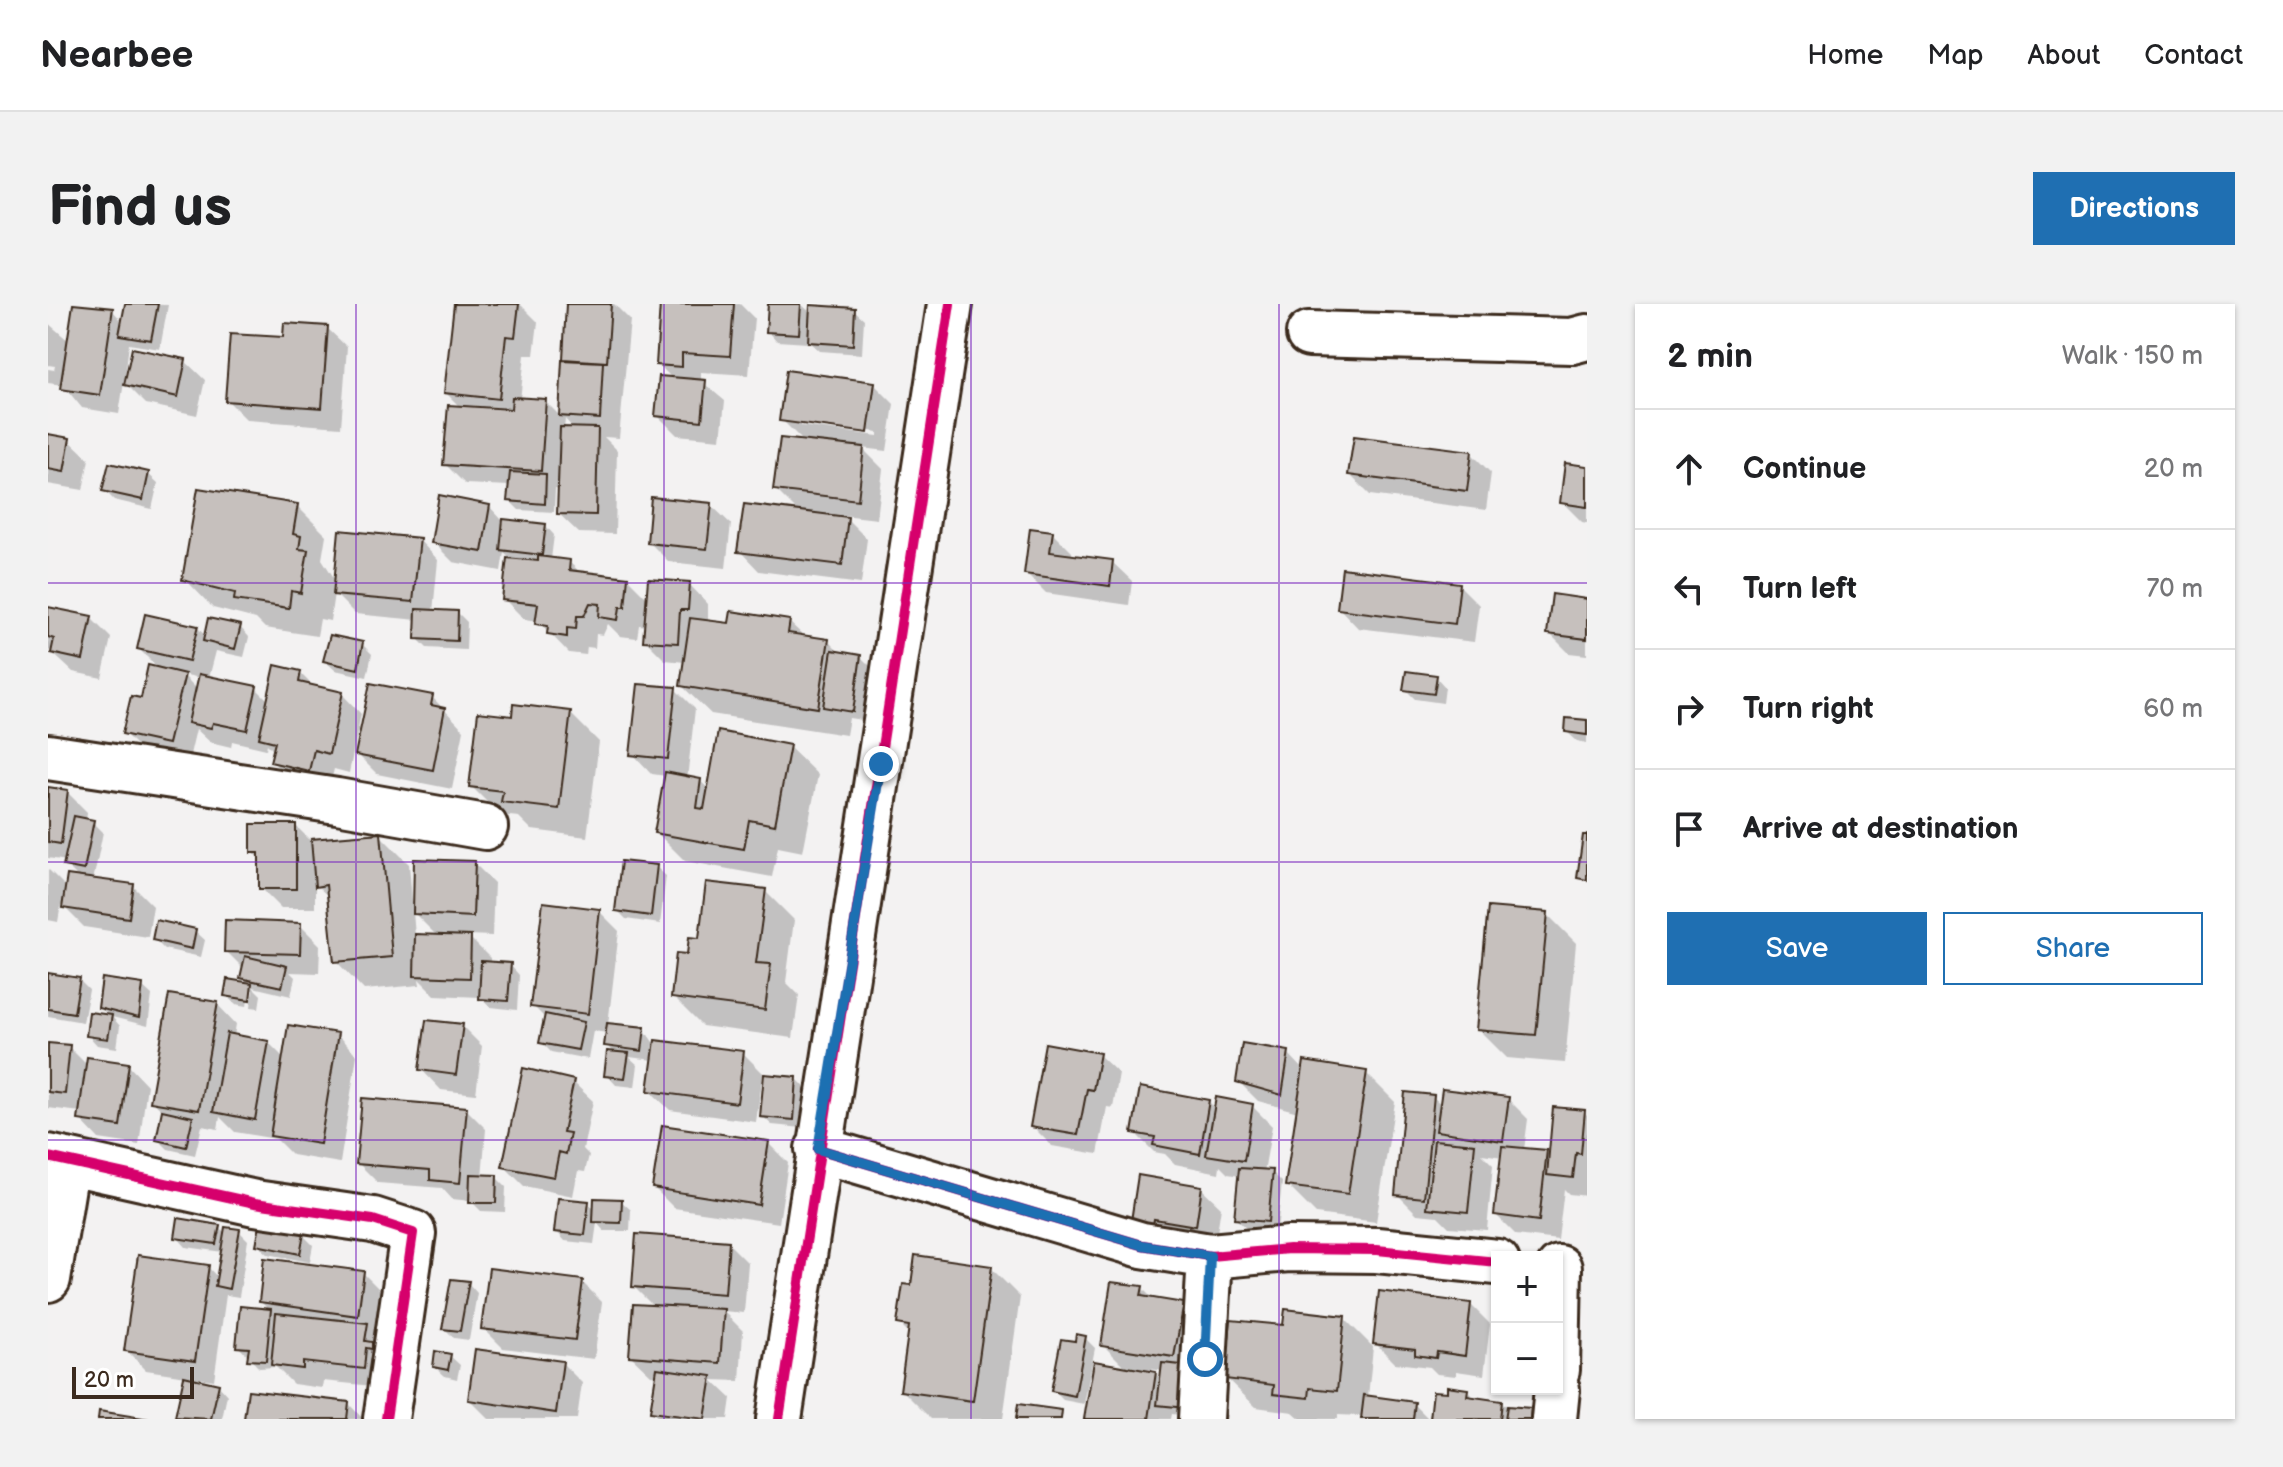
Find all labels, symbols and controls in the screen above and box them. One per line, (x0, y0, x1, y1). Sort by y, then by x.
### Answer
text: Nearbee (40, 33, 193, 78)
text: Home (1807, 39, 1883, 72)
text: Map (1927, 39, 1984, 72)
text: About (2028, 39, 2100, 72)
text: Contact (2144, 39, 2243, 72)
button: Directions (2033, 172, 2235, 245)
text: Find us (48, 175, 232, 242)
text: 2 min (1667, 336, 1753, 377)
text: Walk · 150 m (2062, 341, 2203, 372)
icon: ahead (1667, 447, 1711, 491)
text: Continue (1743, 451, 1866, 487)
text: 20 m (2144, 454, 2203, 485)
icon: left (1667, 567, 1711, 611)
text: Turn left (1743, 571, 1857, 607)
text: 70 m (2146, 574, 2203, 605)
icon: right (1667, 687, 1711, 731)
text: Turn right (1743, 691, 1874, 727)
text: 60 m (2143, 694, 2203, 725)
route end (863, 746, 899, 782)
icon: arrive (1667, 807, 1711, 851)
text: Arrive at destination (1743, 811, 2019, 847)
button: Save (1667, 912, 1927, 985)
button: Share (1943, 912, 2203, 985)
map controls (1491, 1251, 1563, 1395)
button: + (1491, 1251, 1563, 1323)
button: − (1491, 1323, 1563, 1395)
route start (1187, 1341, 1223, 1377)
scale bar (72, 1363, 194, 1399)
text: 20 m (84, 1367, 134, 1394)

